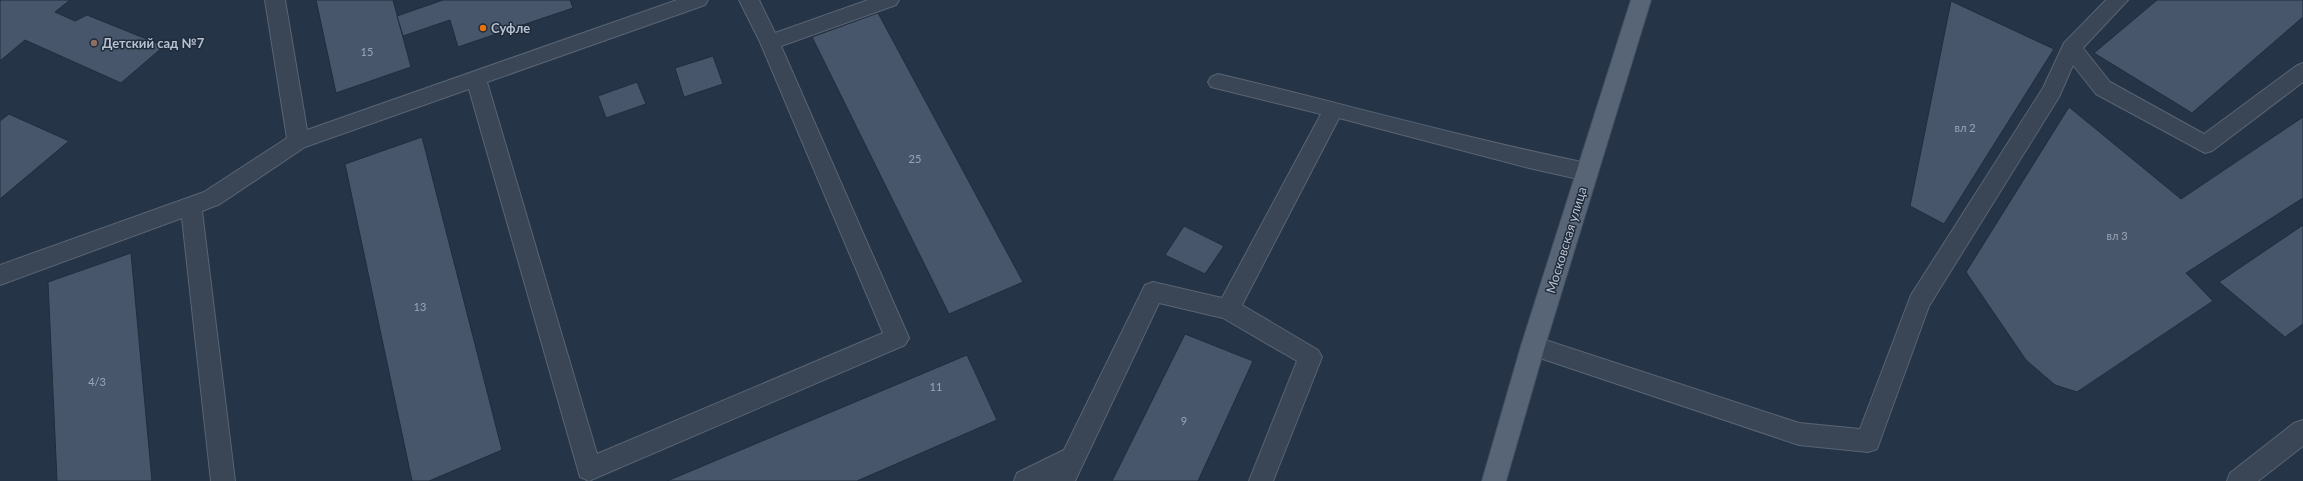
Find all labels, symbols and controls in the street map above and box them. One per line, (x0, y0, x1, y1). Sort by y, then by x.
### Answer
place label: Суфле (491, 20, 530, 36)
marker: Суфле (478, 23, 488, 33)
place label: Детский сад №7 (102, 35, 205, 51)
marker: Детский сад №7 (89, 38, 99, 48)
house number: 15 (361, 45, 373, 58)
house number: вл 2 (1954, 121, 1976, 134)
house number: 25 (909, 152, 921, 165)
street label: Московская улица (1542, 185, 1590, 295)
house number: вл 3 (2106, 229, 2128, 242)
house number: 13 (414, 300, 426, 313)
house number: 4/3 (88, 375, 106, 388)
house number: 11 (930, 380, 942, 393)
house number: 9 (1181, 414, 1187, 427)

